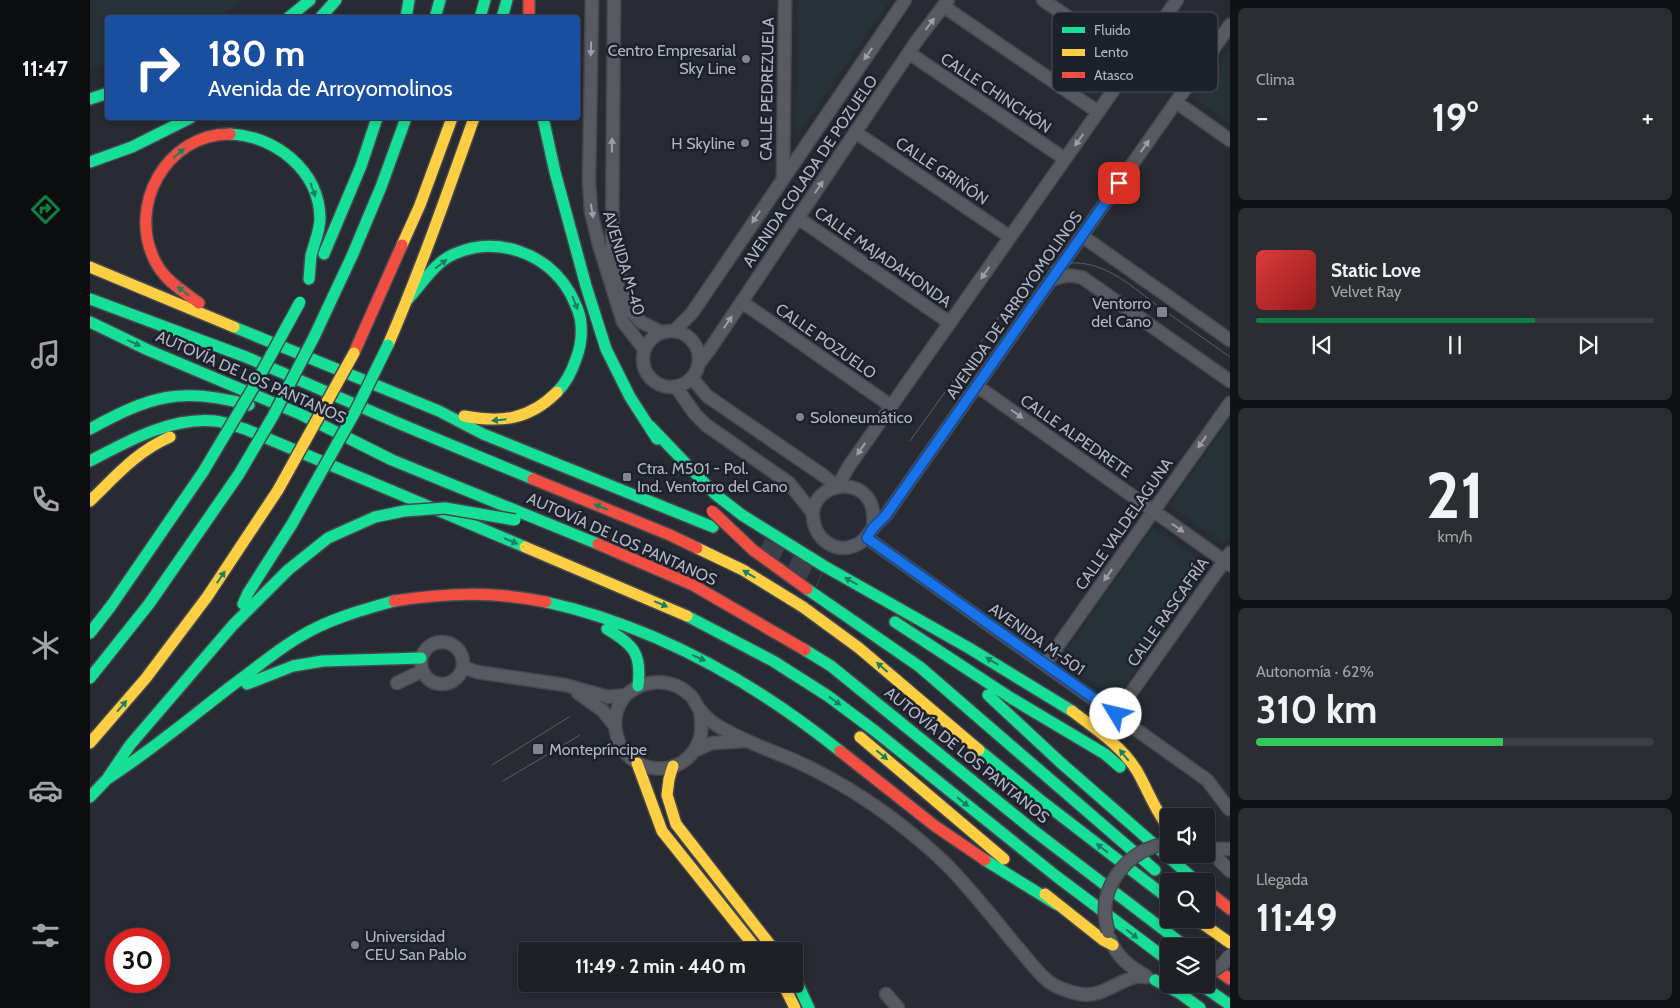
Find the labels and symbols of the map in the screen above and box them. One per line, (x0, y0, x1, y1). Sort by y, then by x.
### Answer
legend (1052, 12, 1218, 92)
street label: CALLE PEDREZUELA (756, 17, 778, 161)
one-way arrow (924, 18, 935, 31)
text: Fluido (1094, 21, 1131, 39)
one-way arrow (587, 41, 595, 57)
place label: Centro Empresarial Sky Line (608, 41, 736, 78)
text: Lento (1094, 43, 1128, 61)
one-way arrow (863, 48, 873, 61)
street label: CALLE CHINCHÓN (937, 49, 1055, 137)
marker: Centro Empresarial Sky Line (740, 53, 752, 65)
text: Atasco (1094, 66, 1134, 84)
street label: AVENIDA COLADA DE POZUELO (739, 72, 881, 270)
street label: CALLE GRIÑÓN (892, 133, 992, 209)
one-way arrow (1074, 133, 1084, 147)
place label: H Skyline (671, 134, 735, 153)
one-way arrow (608, 136, 616, 152)
marker: H Skyline (739, 137, 751, 149)
one-way arrow (1140, 139, 1150, 153)
one-way arrow (173, 147, 186, 158)
pin (1098, 162, 1140, 204)
one-way arrow (814, 181, 823, 194)
one-way arrow (309, 183, 317, 198)
one-way arrow (588, 203, 596, 219)
street label: CALLE MAJADAHONDA (811, 203, 955, 311)
street label: AVENIDA DE ARROYOMOLINOS (942, 208, 1086, 402)
street label: AVENIDA M-40 (599, 209, 649, 317)
one-way arrow (751, 211, 761, 224)
one-way arrow (434, 258, 447, 269)
one-way arrow (980, 266, 990, 280)
one-way arrow (176, 286, 190, 296)
place label: Ventorro del Cano (1091, 294, 1151, 331)
one-way arrow (571, 296, 579, 311)
street label: CALLE POZUELO (772, 299, 880, 383)
marker: Ventorro del Cano (1155, 305, 1169, 319)
one-way arrow (723, 316, 733, 329)
street label: AUTOVÍA DE LOS PANTANOS (153, 326, 349, 428)
one-way arrow (127, 339, 141, 347)
street label: CALLE ALPEDRETE (1017, 390, 1135, 482)
place label: Soloneumático (810, 408, 913, 427)
one-way arrow (1010, 409, 1023, 419)
marker: Soloneumático (794, 411, 806, 423)
one-way arrow (491, 416, 507, 424)
one-way arrow (1197, 436, 1207, 449)
one-way arrow (857, 442, 867, 455)
street label: CALLE VALDELAGUNA (1071, 454, 1177, 594)
place label: Ctra. M501 - Pol. Ind. Ventorro del Cano (637, 459, 788, 496)
marker: Ctra. M501 - Pol. Ind. Ventorro del Cano (621, 471, 633, 483)
street label: AUTOVÍA DE LOS PANTANOS (524, 488, 720, 590)
one-way arrow (593, 503, 608, 511)
one-way arrow (1171, 523, 1185, 533)
one-way arrow (504, 538, 518, 546)
street label: CALLE RASCAFRÍA (1123, 554, 1213, 670)
one-way arrow (1103, 568, 1113, 582)
one-way arrow (743, 569, 756, 578)
one-way arrow (216, 570, 225, 583)
one-way arrow (843, 577, 858, 585)
street label: AVENIDA M-501 (985, 599, 1089, 679)
one-way arrow (654, 601, 668, 609)
one-way arrow (692, 655, 706, 663)
one-way arrow (985, 657, 998, 666)
one-way arrow (875, 662, 888, 673)
street label: AUTOVÍA DE LOS PANTANOS (881, 683, 1053, 827)
position arrow (1089, 687, 1141, 739)
one-way arrow (828, 696, 842, 706)
one-way arrow (116, 700, 128, 712)
place label: Montepríncipe (549, 740, 647, 759)
marker: Montepríncipe (531, 742, 545, 756)
one-way arrow (875, 749, 887, 761)
one-way arrow (1118, 749, 1129, 762)
one-way arrow (956, 796, 969, 807)
one-way arrow (1096, 842, 1109, 853)
place label: Universidad CEU San Pablo (365, 927, 467, 964)
speed limit sign: 30 (105, 928, 170, 993)
one-way arrow (1125, 929, 1139, 939)
marker: Universidad CEU San Pablo (349, 939, 361, 951)

